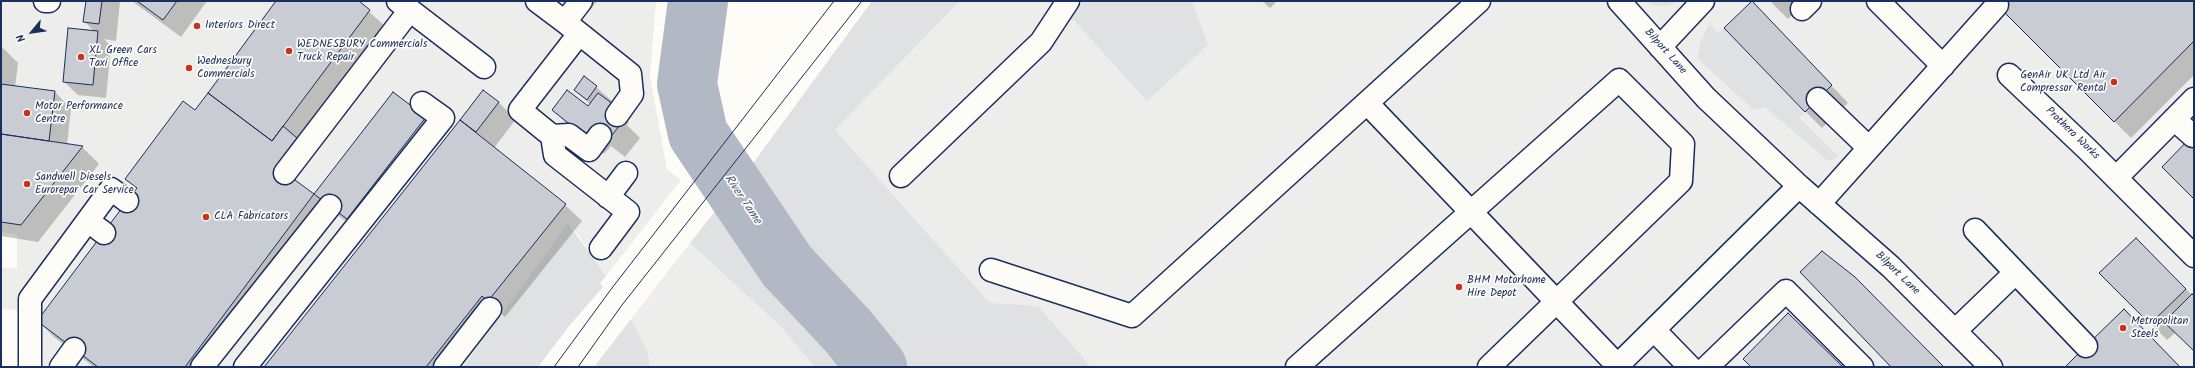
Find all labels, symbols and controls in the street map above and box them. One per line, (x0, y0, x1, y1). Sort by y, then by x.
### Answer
north arrow (12, 12, 52, 52)
place label: Interiors Direct (205, 19, 275, 33)
marker: Interiors Direct (192, 21, 202, 31)
street label: Bilport Lane (1641, 26, 1689, 78)
text: N (12, 30, 31, 45)
place label: WEDNESBURY Commercials Truck Repair (297, 38, 427, 64)
place label: XL Green Cars Taxi Office (89, 44, 157, 70)
marker: WEDNESBURY Commercials Truck Repair (284, 46, 294, 56)
marker: XL Green Cars Taxi Office (76, 52, 86, 62)
place label: Wednesbury Commercials (197, 55, 255, 81)
marker: Wednesbury Commercials (184, 63, 194, 73)
place label: GenAir UK Ltd Air Compressor Rental (2020, 69, 2106, 95)
marker: GenAir UK Ltd Air Compressor Rental (2109, 77, 2119, 87)
place label: Motor Performance Centre (35, 100, 123, 126)
street label: Prothero Works (2042, 105, 2102, 163)
marker: Motor Performance Centre (22, 108, 32, 118)
place label: Sandwell Diesels Eurorepar Car Service (35, 171, 134, 197)
water label: River Tame (720, 173, 764, 227)
marker: Sandwell Diesels Eurorepar Car Service (22, 179, 32, 189)
place label: CLA Fabricators (214, 210, 288, 224)
marker: CLA Fabricators (201, 212, 211, 222)
street label: Bilport Lane (1872, 250, 1922, 298)
place label: BHM Motorhome Hire Depot (1467, 274, 1546, 300)
marker: BHM Motorhome Hire Depot (1454, 282, 1464, 292)
place label: Metropolitan Steels (2131, 315, 2188, 341)
marker: Metropolitan Steels (2118, 323, 2128, 333)

